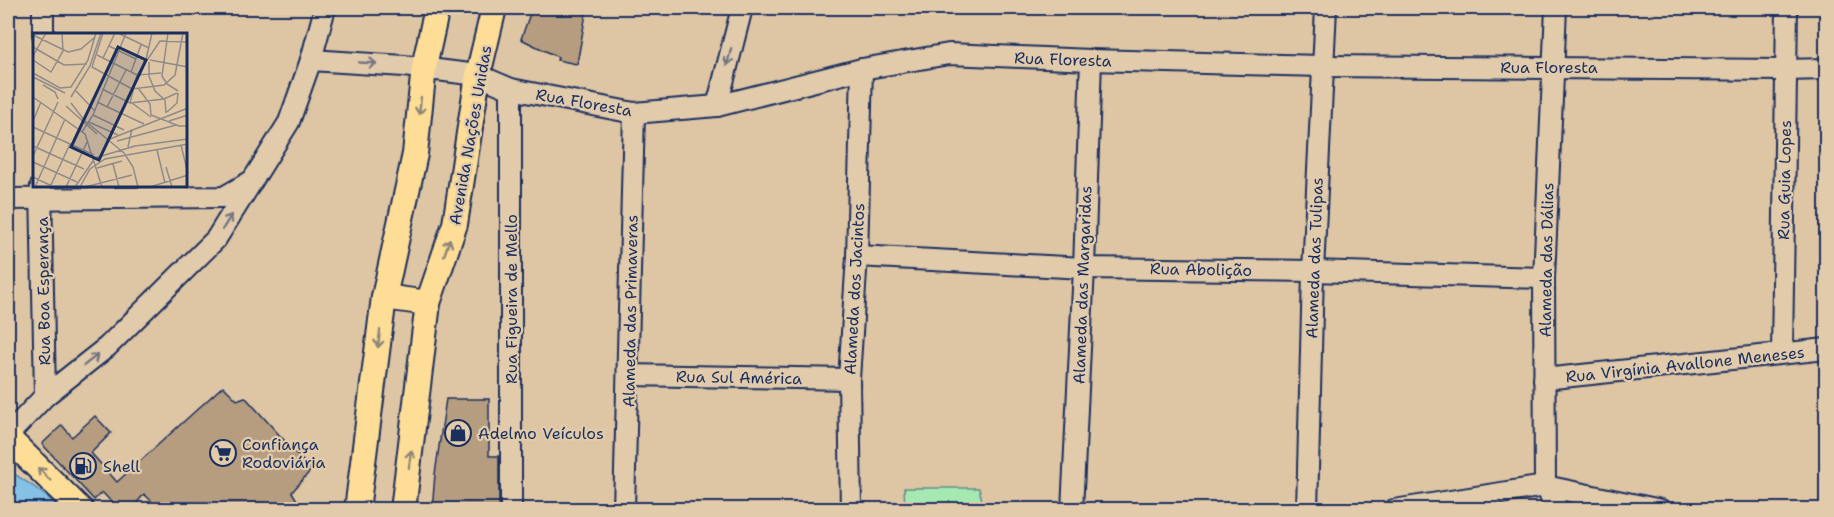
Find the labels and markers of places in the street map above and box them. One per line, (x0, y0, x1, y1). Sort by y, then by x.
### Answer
shop icon: Adelmo Veículos (443, 418, 473, 448)
place label: Adelmo Veículos (478, 423, 604, 444)
place label: Confiança Rodoviária (242, 434, 326, 473)
supermarket icon: Confiança Rodoviária (208, 438, 238, 468)
fuel station icon: Shell (68, 451, 98, 481)
place label: Shell (103, 456, 140, 477)

